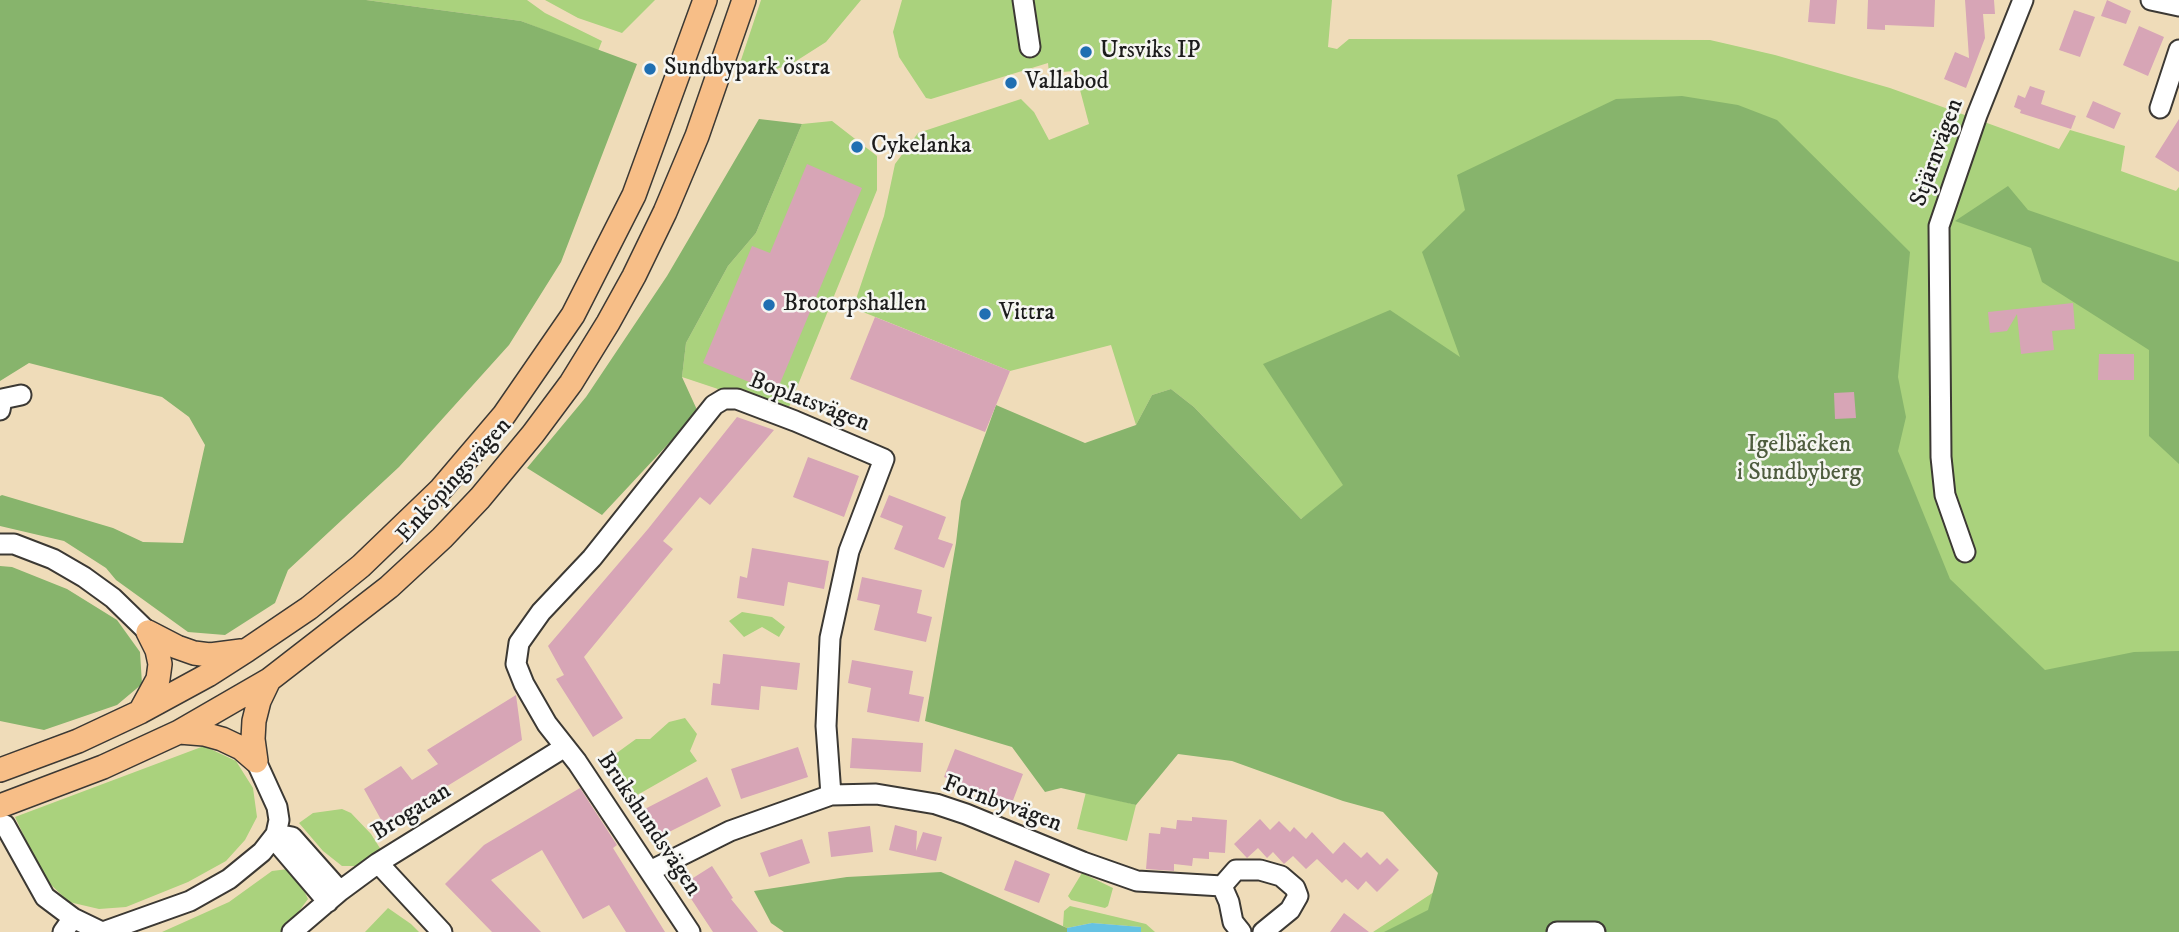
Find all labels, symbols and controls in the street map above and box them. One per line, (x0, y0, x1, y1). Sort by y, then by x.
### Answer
place label: Ursviks IP (1100, 38, 1200, 66)
marker: Ursviks IP (1078, 44, 1094, 60)
place label: Sundbypark östra (664, 55, 830, 83)
marker: Sundbypark östra (642, 61, 658, 77)
place label: Vallabod (1025, 69, 1108, 97)
marker: Vallabod (1003, 75, 1019, 91)
street label: Stjärnvägen (1905, 95, 1971, 211)
place label: Cykelanka (871, 133, 971, 161)
marker: Cykelanka (849, 139, 865, 155)
place label: Brotorpshallen (783, 291, 927, 319)
marker: Brotorpshallen (761, 297, 777, 313)
place label: Vittra (999, 300, 1055, 328)
marker: Vittra (977, 306, 993, 322)
street label: Boplatsvägen (745, 367, 873, 439)
street label: Enköpingsvägen (391, 413, 519, 549)
park label: Igelbäcken i Sundbyberg (1737, 432, 1861, 488)
street label: Brukshundsvägen (589, 748, 707, 902)
street label: Fornbyvägen (939, 770, 1065, 840)
street label: Brogatan (367, 777, 457, 849)

